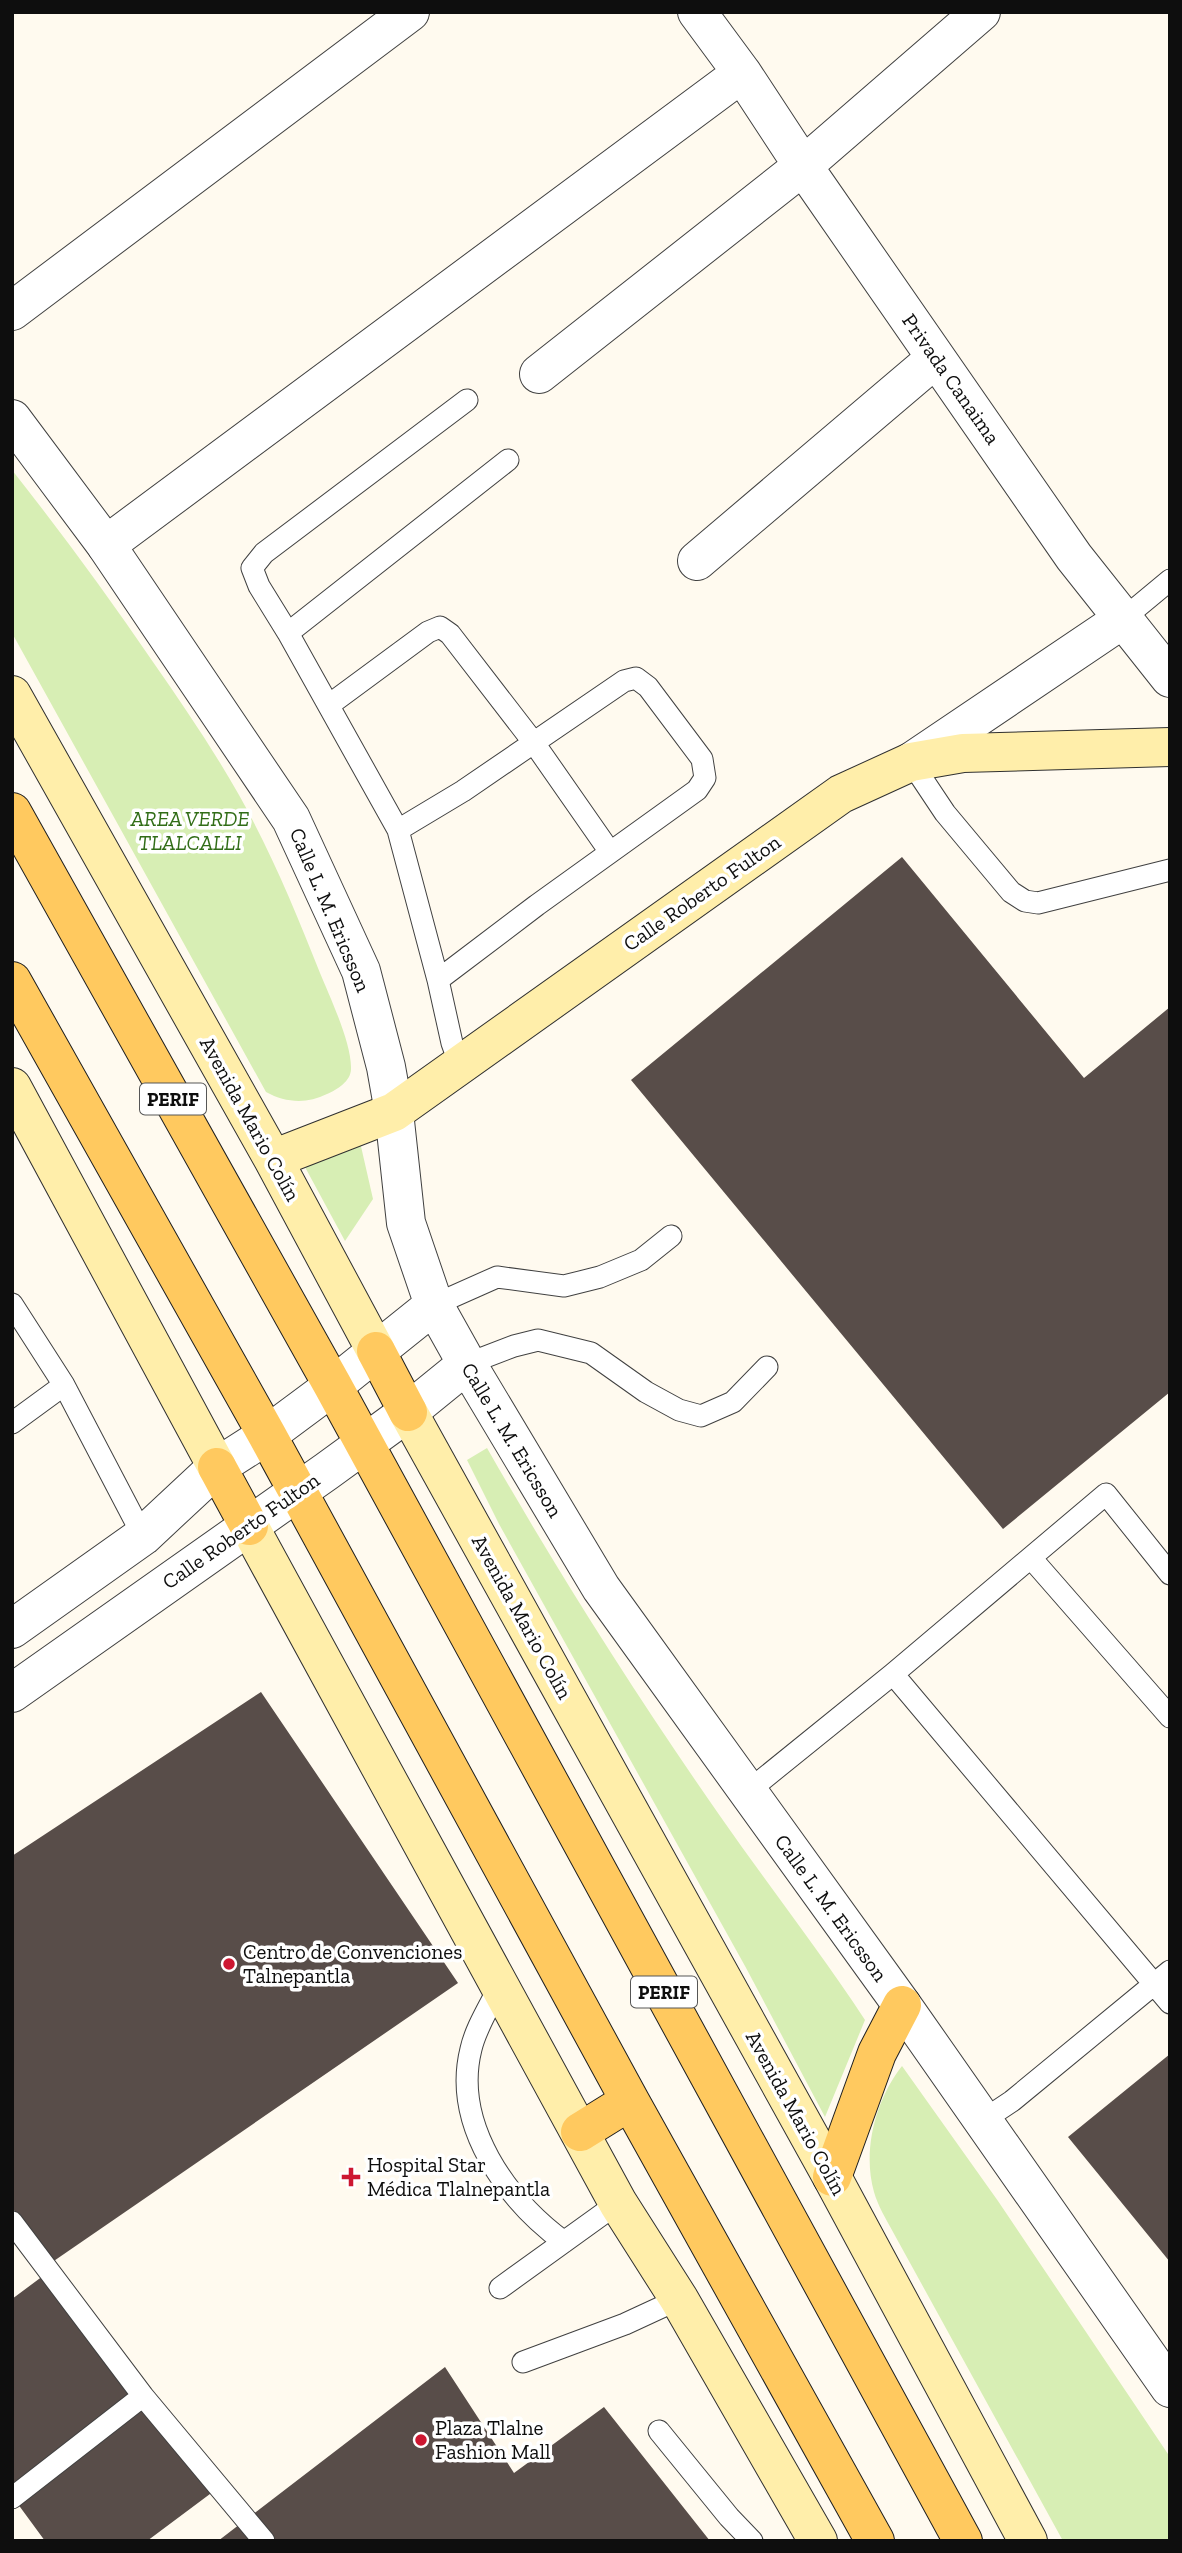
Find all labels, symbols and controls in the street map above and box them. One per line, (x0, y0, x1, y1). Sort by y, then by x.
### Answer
street label: Privada Canaima (897, 309, 1006, 449)
park label: AREA VERDE TLALCALLI (130, 806, 249, 855)
street label: Calle L. M. Ericsson (285, 824, 376, 996)
street label: Calle Roberto Fulton (618, 829, 785, 956)
street label: Avenida Mario Colín (195, 1032, 306, 1205)
road number: PERIF (140, 1084, 206, 1114)
street label: Calle L. M. Ericsson (456, 1358, 568, 1522)
street label: Calle Roberto Fulton (157, 1467, 324, 1594)
street label: Avenida Mario Colín (467, 1530, 578, 1703)
street label: Calle L. M. Ericsson (770, 1829, 893, 1986)
place label: Centro de Convenciones Talnepantla (243, 1939, 462, 1988)
marker: Centro de Convenciones Talnepantla (221, 1956, 237, 1972)
road number: PERIF (631, 1976, 697, 2008)
street label: Avenida Mario Colín (741, 2026, 852, 2199)
place label: Hospital Star Médica Tlalnepantla (367, 2152, 550, 2201)
marker: Hospital Star Médica Tlalnepantla (341, 2167, 361, 2187)
place label: Plaza Tlalne Fashion Mall (435, 2415, 551, 2464)
marker: Plaza Tlalne Fashion Mall (413, 2432, 429, 2448)

